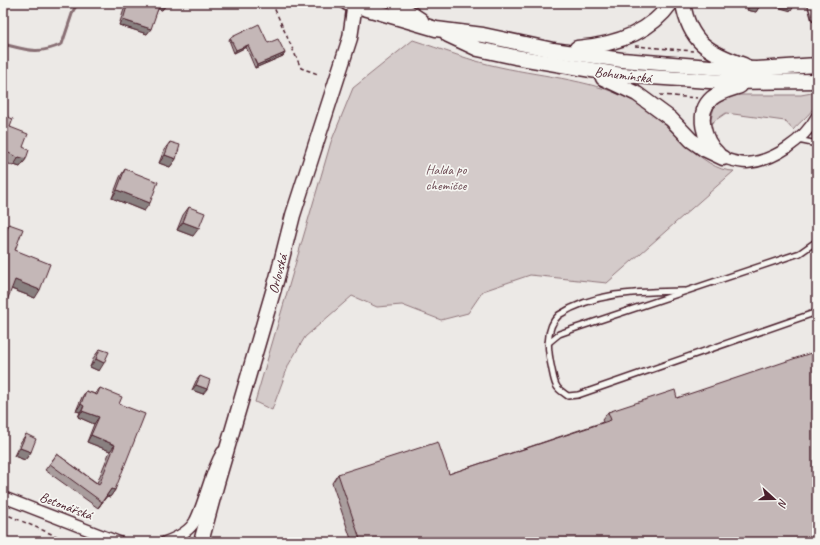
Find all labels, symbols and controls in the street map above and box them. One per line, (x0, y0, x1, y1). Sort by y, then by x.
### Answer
street label: Bohumínská (593, 63, 654, 87)
park label: Halda po chemičce (425, 161, 468, 194)
street label: Orlovská (265, 251, 292, 295)
north arrow (754, 479, 794, 519)
street label: Betonářská (37, 488, 96, 524)
text: N (775, 497, 791, 510)

